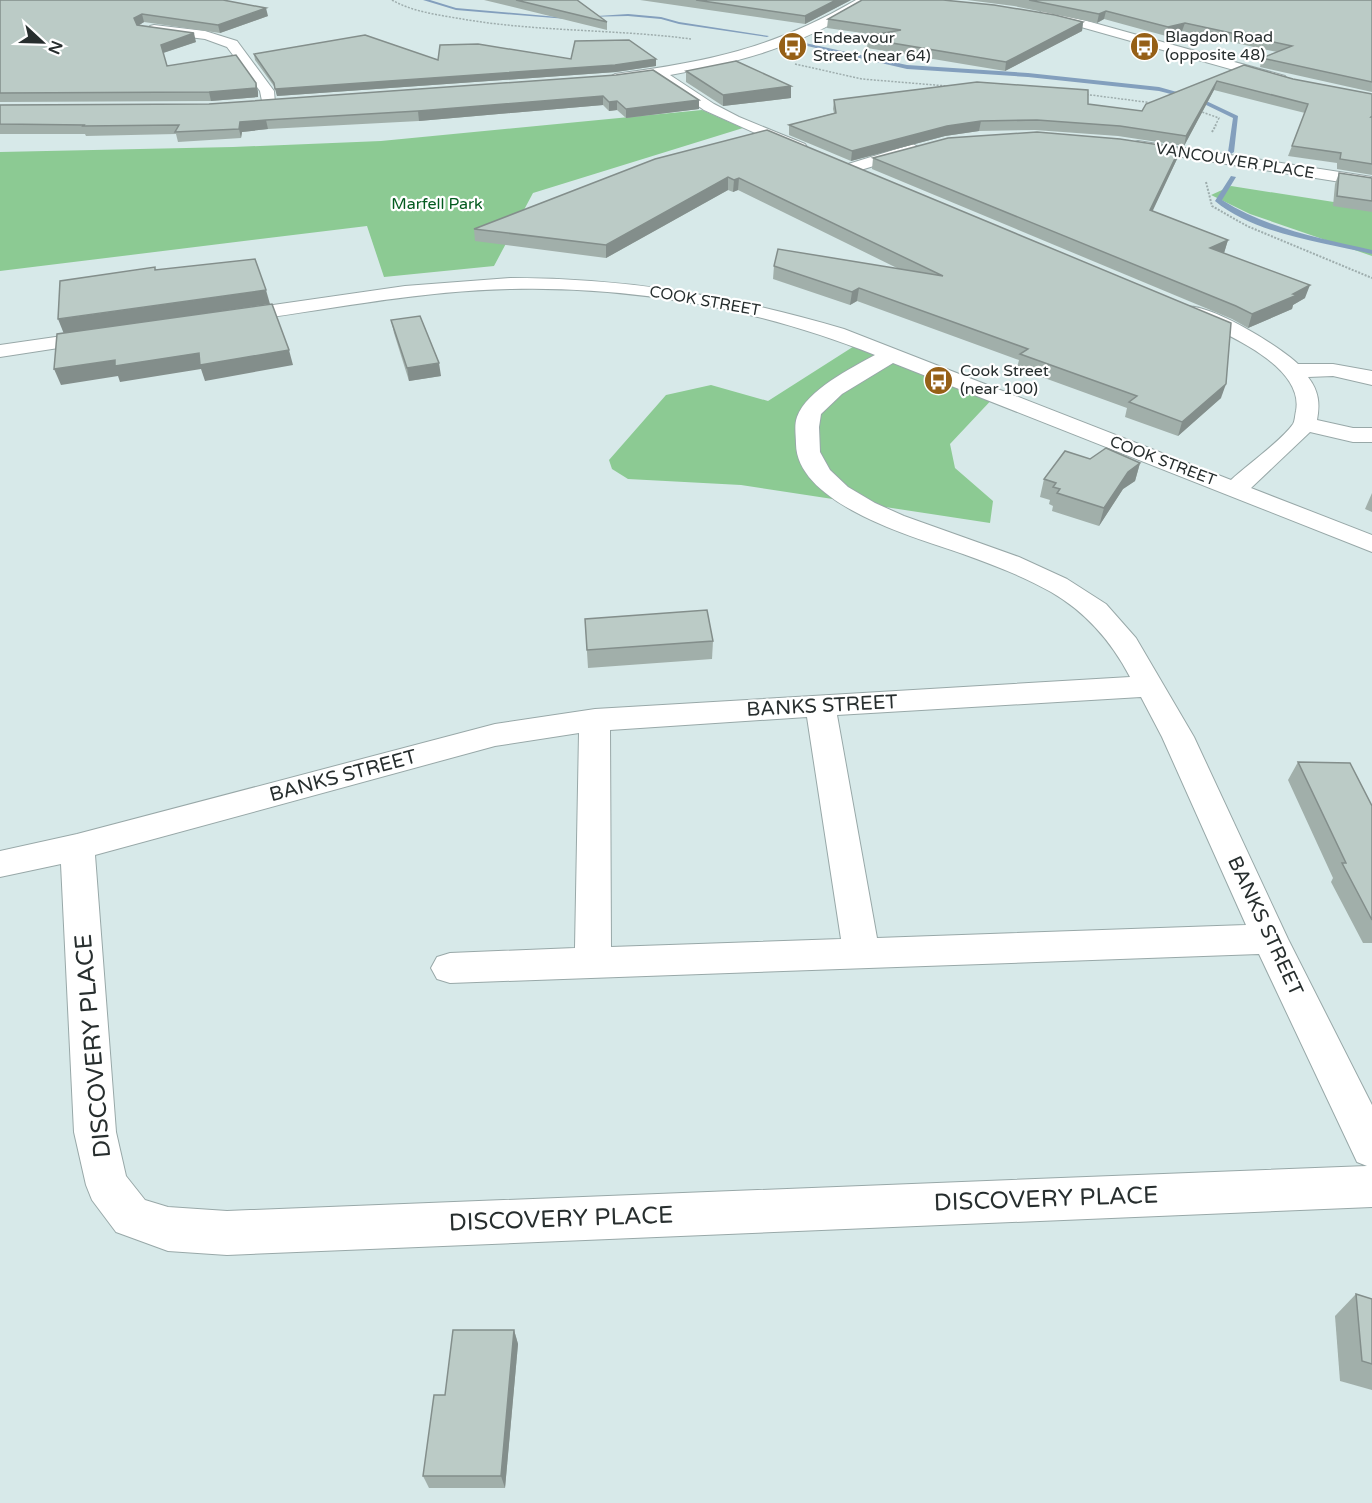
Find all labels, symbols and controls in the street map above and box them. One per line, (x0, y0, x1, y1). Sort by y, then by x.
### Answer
north arrow (12, 12, 72, 72)
place label: Blagdon Road (opposite 48) (1165, 27, 1273, 65)
place label: Endeavour Street (near 64) (813, 28, 931, 66)
bus stop icon: Blagdon Road (opposite 48) (1128, 30, 1160, 62)
bus stop icon: Endeavour Street (near 64) (776, 31, 808, 63)
text: N (43, 38, 67, 57)
street label: VANCOUVER PLACE (1154, 139, 1316, 183)
park label: Marfell Park (391, 194, 483, 214)
street label: COOK STREET (648, 281, 762, 321)
place label: Cook Street (near 100) (960, 361, 1049, 399)
bus stop icon: Cook Street (near 100) (923, 364, 955, 396)
street label: COOK STREET (1107, 432, 1219, 491)
street label: BANKS STREET (746, 690, 898, 722)
street label: BANKS STREET (267, 745, 419, 807)
street label: BANKS STREET (1222, 852, 1308, 1000)
street label: DISCOVERY PLACE (69, 933, 117, 1159)
street label: DISCOVERY PLACE (933, 1181, 1159, 1217)
street label: DISCOVERY PLACE (448, 1201, 674, 1237)

